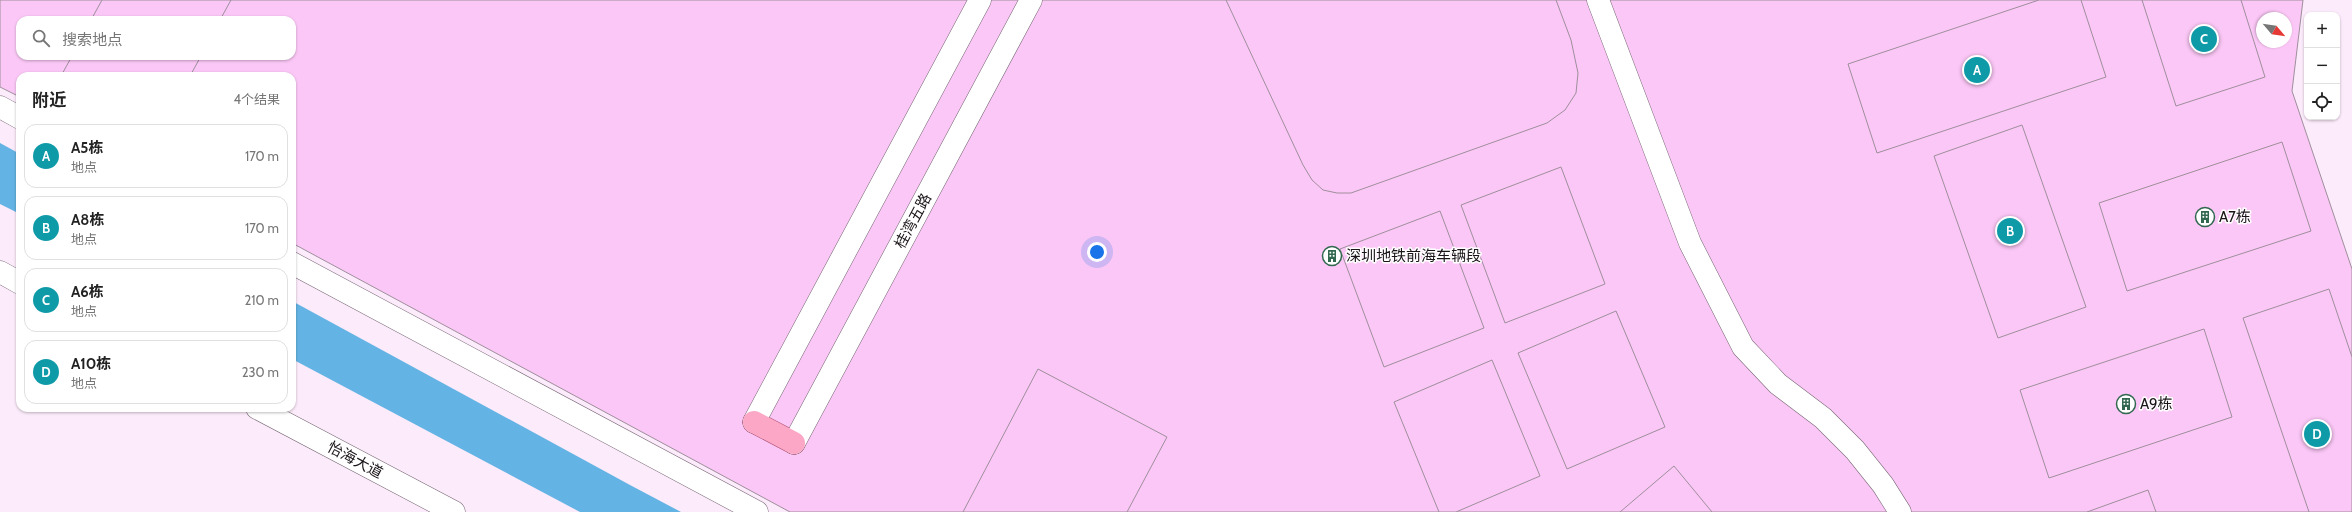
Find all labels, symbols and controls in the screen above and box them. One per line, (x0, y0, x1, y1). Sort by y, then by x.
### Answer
north arrow (2256, 12, 2292, 48)
map controls (2304, 12, 2340, 120)
button: + (2304, 12, 2340, 48)
search box (16, 16, 296, 60)
pin: C (2191, 24, 2217, 54)
icon: search (30, 27, 52, 49)
text: 搜索地点 (62, 31, 122, 49)
button: − (2304, 48, 2340, 84)
pin: A (1964, 55, 1990, 85)
button: locate (2304, 84, 2340, 120)
text: 附近 (32, 90, 66, 110)
text: 4个结果 (233, 91, 280, 107)
text: A5栋 (71, 139, 103, 157)
text: A (42, 148, 50, 164)
text: 170 m (245, 148, 279, 164)
text: 地点 (71, 159, 97, 175)
street label: 桂湾五路 (891, 190, 935, 252)
building icon: A7栋 (2194, 206, 2216, 228)
place label: A7栋 (2219, 208, 2251, 226)
text: A8栋 (71, 211, 104, 229)
pin: B (1997, 216, 2023, 246)
text: B (42, 220, 50, 236)
text: 170 m (245, 220, 279, 236)
text: 地点 (71, 231, 97, 247)
your location (1087, 242, 1107, 262)
building icon: 深圳地铁前海车辆段 (1321, 245, 1343, 267)
place label: 深圳地铁前海车辆段 (1346, 247, 1481, 265)
text: A6栋 (71, 283, 104, 301)
text: C (42, 292, 50, 308)
text: 210 m (245, 292, 279, 308)
text: 地点 (71, 303, 97, 319)
text: A10栋 (71, 355, 111, 373)
text: D (41, 364, 51, 380)
text: 230 m (242, 364, 279, 380)
text: 地点 (71, 375, 97, 391)
building icon: A9栋 (2115, 393, 2137, 415)
place label: A9栋 (2140, 395, 2173, 413)
pin: D (2304, 419, 2330, 449)
street label: 怡海大道 (324, 438, 386, 482)

